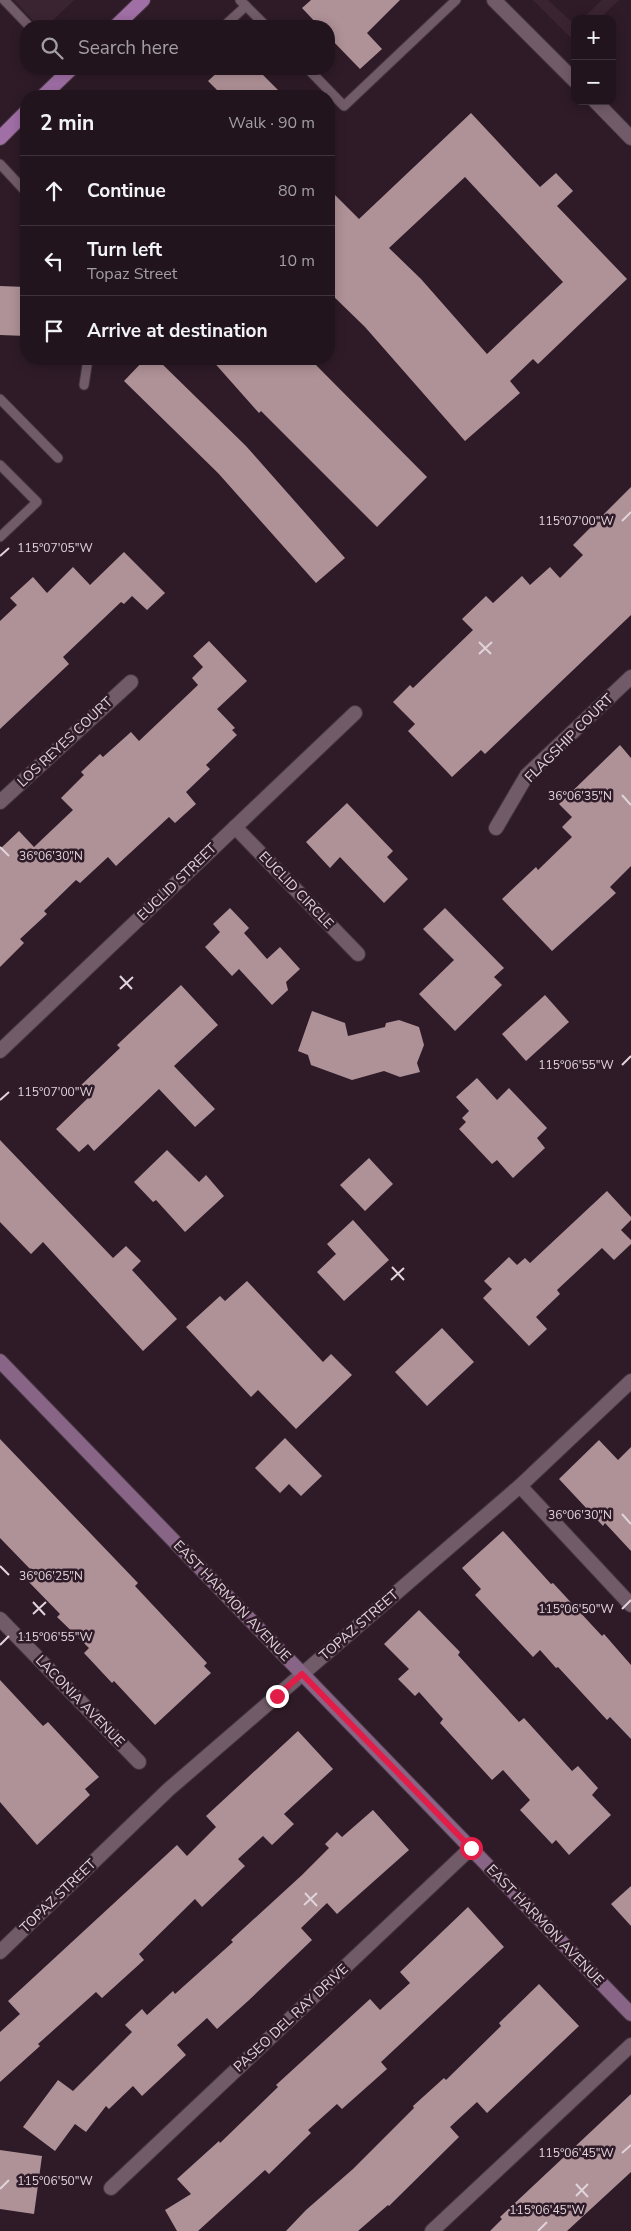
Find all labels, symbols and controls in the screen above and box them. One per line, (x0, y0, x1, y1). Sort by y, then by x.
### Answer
map controls (571, 15, 616, 105)
button: + (571, 15, 616, 60)
search box (20, 20, 335, 75)
icon: search (38, 34, 66, 62)
text: Search here (78, 35, 179, 61)
button: − (571, 60, 616, 105)
text: 2 min (40, 109, 94, 137)
text: Walk · 90 m (228, 112, 315, 134)
icon: ahead (40, 177, 68, 205)
text: Continue (87, 178, 166, 204)
text: 80 m (278, 180, 315, 202)
text: Turn left (87, 237, 162, 263)
icon: left (40, 247, 68, 275)
text: 10 m (278, 250, 315, 272)
text: Topaz Street (87, 263, 177, 285)
icon: arrive (40, 317, 68, 345)
text: Arrive at destination (87, 318, 268, 344)
text: 115°07'00"W (538, 513, 614, 529)
text: 115°07'05"W (17, 540, 93, 556)
street label: FLAGSHIP COURT (521, 689, 618, 786)
street label: LOS REYES COURT (13, 692, 117, 791)
text: 36°06'35"N (548, 788, 612, 804)
street label: EUCLID STREET (133, 839, 221, 925)
street label: EUCLID CIRCLE (254, 847, 338, 933)
text: 36°06'30"N (19, 848, 83, 864)
text: 115°06'55"W (538, 1057, 614, 1073)
text: 115°07'00"W (17, 1084, 93, 1100)
text: 36°06'30"N (548, 1507, 612, 1523)
street label: EAST HARMON AVENUE (169, 1536, 295, 1666)
text: 36°06'25"N (19, 1568, 83, 1584)
street label: TOPAZ STREET (315, 1585, 403, 1665)
text: 115°06'50"W (538, 1601, 614, 1617)
text: 115°06'55"W (17, 1629, 93, 1645)
street label: LACONIA AVENUE (31, 1651, 129, 1751)
route end (266, 1685, 289, 1708)
route start (460, 1837, 483, 1860)
street label: TOPAZ STREET (16, 1854, 101, 1937)
street label: EAST HARMON AVENUE (482, 1860, 608, 1990)
street label: PASEO DEL RAY DRIVE (230, 1960, 352, 2076)
text: 115°06'45"W (538, 2145, 614, 2161)
text: 115°06'50"W (17, 2173, 93, 2189)
text: 115°06'45"W (509, 2202, 585, 2218)

